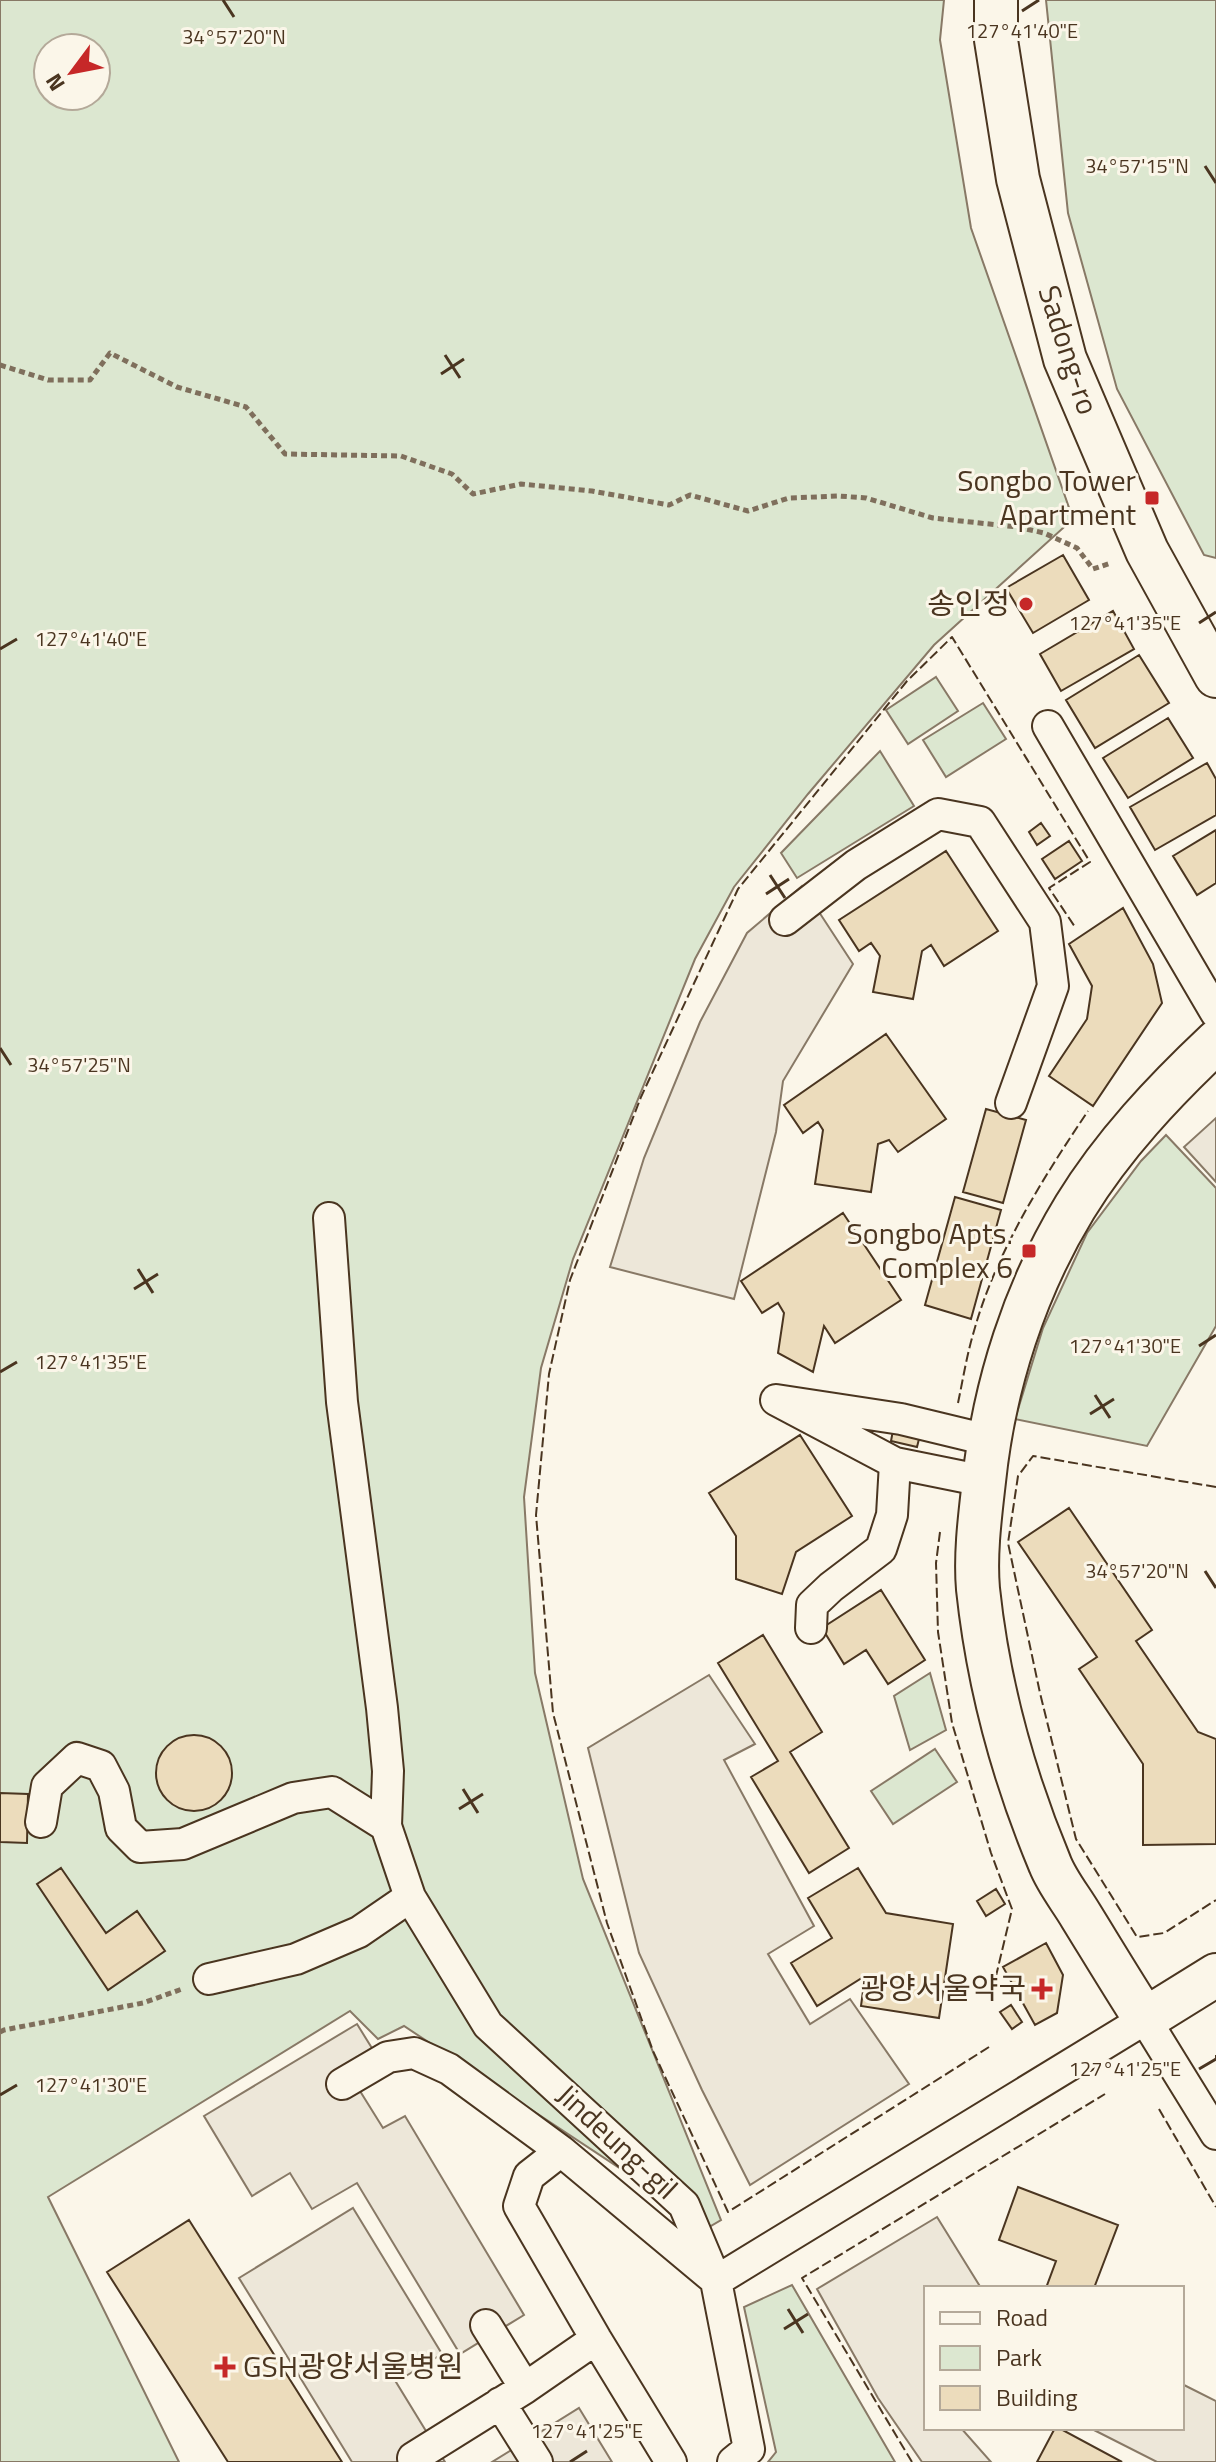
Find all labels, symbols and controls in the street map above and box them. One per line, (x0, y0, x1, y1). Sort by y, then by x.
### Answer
text: 127°41'40"E (966, 15, 1078, 46)
text: 34°57'20"N (182, 21, 286, 52)
north arrow (32, 32, 112, 112)
text: N (37, 67, 73, 98)
text: 34°57'15"N (1085, 150, 1189, 181)
street label: Sadong-ro (1026, 279, 1111, 420)
place label: Songbo Tower Apartment (957, 457, 1136, 537)
marker: Songbo Tower Apartment (1143, 489, 1161, 507)
place label: 송인정 (927, 580, 1010, 626)
marker: 송인정 (1017, 595, 1035, 613)
text: 127°41'35"E (1069, 607, 1181, 638)
text: 127°41'40"E (35, 623, 147, 654)
text: 34°57'25"N (27, 1049, 131, 1080)
place label: Songbo Apts. Complex 6 (847, 1210, 1013, 1290)
marker: Songbo Apts. Complex 6 (1020, 1242, 1038, 1260)
text: 127°41'30"E (1069, 1330, 1181, 1361)
text: 127°41'35"E (35, 1346, 147, 1377)
text: 34°57'20"N (1085, 1555, 1189, 1586)
place label: 광양서울약국 (860, 1965, 1026, 2011)
marker: 광양서울약국 (1033, 1980, 1051, 1998)
text: 127°41'25"E (1069, 2053, 1181, 2084)
text: 127°41'30"E (35, 2069, 147, 2100)
street label: Jindeung-gil (547, 2073, 689, 2210)
legend (924, 2286, 1184, 2430)
text: Road (996, 2299, 1048, 2335)
text: Park (996, 2339, 1042, 2375)
place label: GSH광양서울병원 (243, 2343, 464, 2389)
marker: GSH광양서울병원 (214, 2356, 236, 2378)
text: Building (996, 2379, 1078, 2415)
text: 127°41'25"E (531, 2415, 643, 2446)

